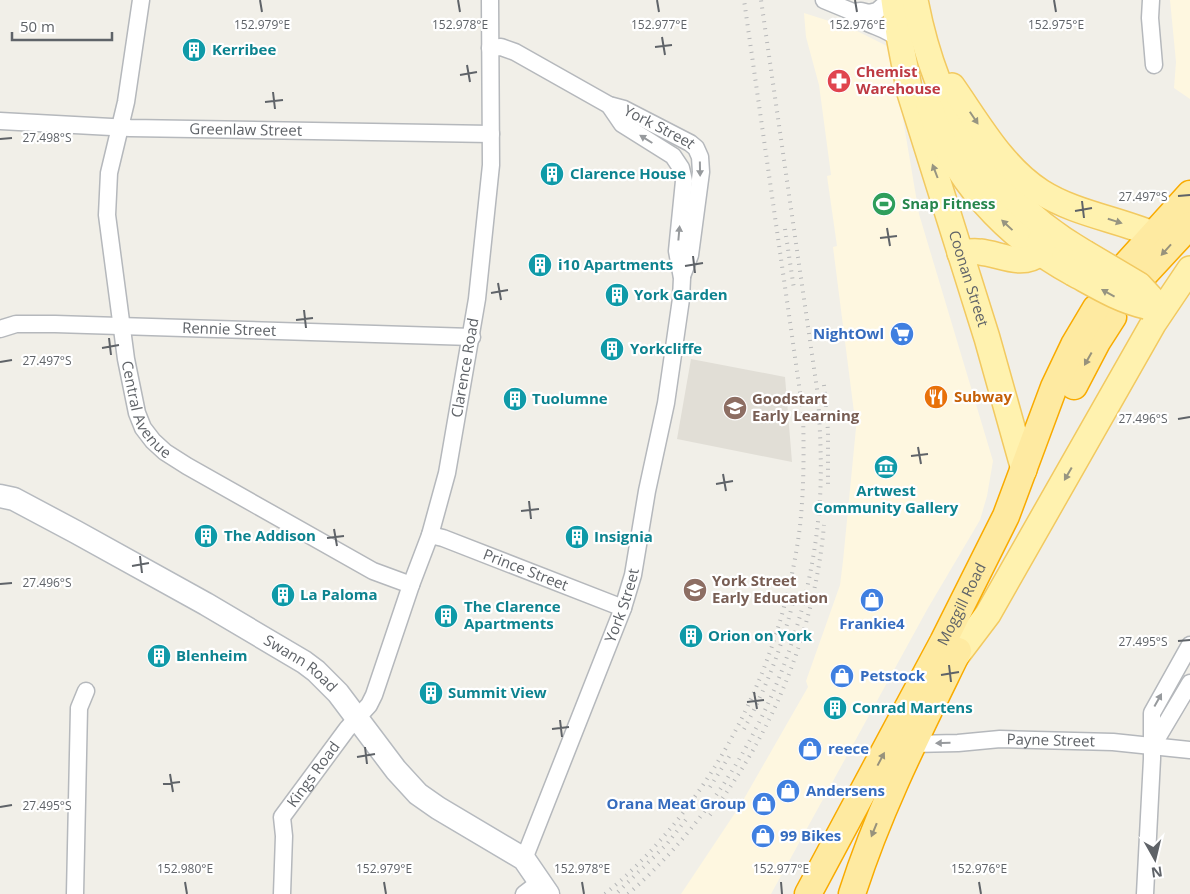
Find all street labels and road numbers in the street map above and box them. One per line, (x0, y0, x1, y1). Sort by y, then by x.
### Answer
street label: York Street (621, 100, 700, 153)
street label: Greenlaw Street (189, 118, 302, 140)
street label: Coonan Street (945, 228, 994, 329)
street label: Clarence Road (446, 316, 483, 419)
street label: Rennie Street (182, 317, 277, 340)
street label: Central Avenue (118, 359, 175, 462)
street label: Prince Street (481, 544, 571, 595)
street label: Moggill Road (932, 559, 990, 649)
street label: York Street (599, 567, 643, 645)
street label: Swann Road (261, 630, 342, 696)
street label: Payne Street (1006, 728, 1095, 751)
street label: Kings Road (282, 737, 344, 811)

